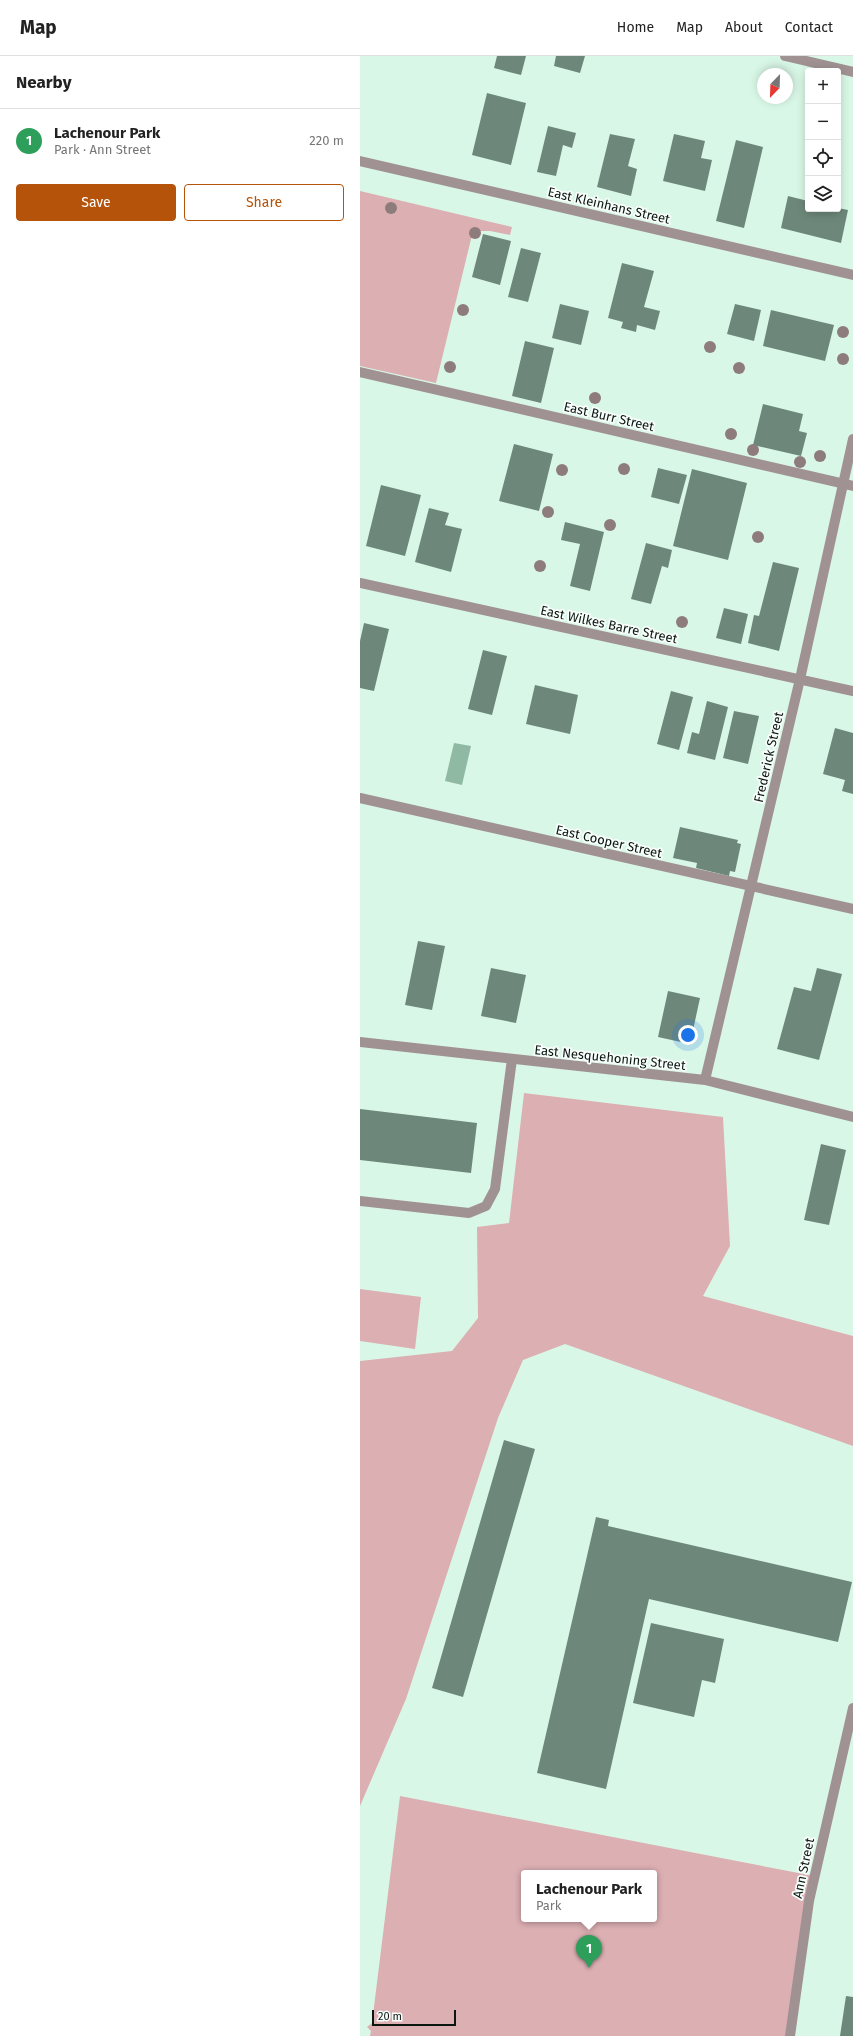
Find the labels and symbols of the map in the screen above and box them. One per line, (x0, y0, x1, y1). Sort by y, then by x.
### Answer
north arrow (757, 68, 793, 104)
street label: East Kleinhans Street (546, 184, 672, 227)
street label: East Burr Street (562, 399, 656, 434)
street label: East Wilkes Barre Street (539, 603, 679, 646)
street label: Frederick Street (751, 710, 786, 804)
street label: East Cooper Street (554, 822, 664, 861)
your location (678, 1025, 698, 1045)
street label: East Nesquehoning Street (534, 1042, 687, 1073)
street label: Ann Street (790, 1836, 817, 1900)
pin: 1 (576, 1935, 602, 1968)
scale bar (372, 2008, 456, 2027)

